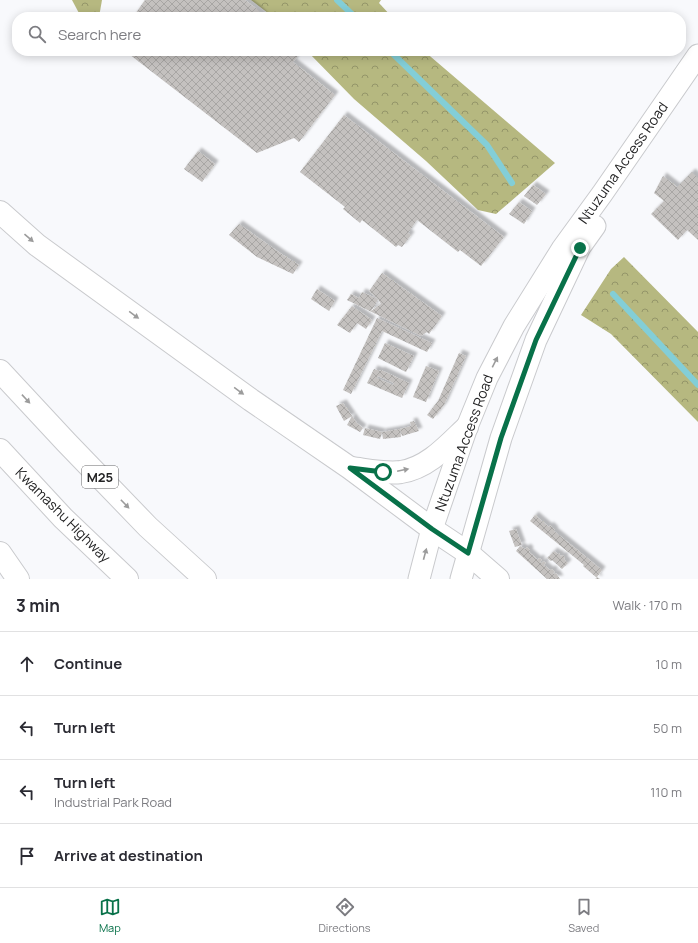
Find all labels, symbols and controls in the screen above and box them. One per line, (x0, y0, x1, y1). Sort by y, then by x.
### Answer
search box (12, 12, 686, 56)
icon: search (26, 23, 48, 45)
text: Search here (58, 24, 141, 45)
street label: Ntuzuma Access Road (573, 98, 672, 227)
one-way arrow (24, 233, 35, 242)
route end (571, 239, 589, 257)
one-way arrow (129, 311, 139, 319)
one-way arrow (492, 356, 499, 367)
street label: Ntuzuma Access Road (430, 372, 497, 514)
one-way arrow (234, 387, 245, 395)
one-way arrow (22, 394, 31, 405)
street label: Kwamashu Highway (12, 463, 116, 567)
route start (374, 463, 392, 481)
road number: M25 (82, 466, 118, 488)
one-way arrow (396, 467, 409, 473)
one-way arrow (121, 499, 130, 509)
one-way arrow (423, 548, 429, 560)
text: 3 min (16, 594, 60, 617)
text: Walk · 170 m (612, 596, 682, 614)
icon: ahead (16, 653, 38, 675)
text: Continue (54, 653, 122, 674)
text: 10 m (655, 655, 682, 673)
icon: left (16, 717, 38, 739)
text: Turn left (54, 717, 116, 738)
text: 50 m (653, 719, 682, 737)
text: Turn left (54, 772, 116, 793)
icon: left (16, 781, 38, 803)
text: 110 m (650, 783, 682, 801)
text: Industrial Park Road (54, 793, 172, 811)
icon: arrive (16, 845, 38, 867)
text: Arrive at destination (54, 845, 203, 866)
tab: Map (99, 896, 121, 935)
tab: Directions (318, 896, 371, 935)
tab: Saved (568, 896, 599, 935)

